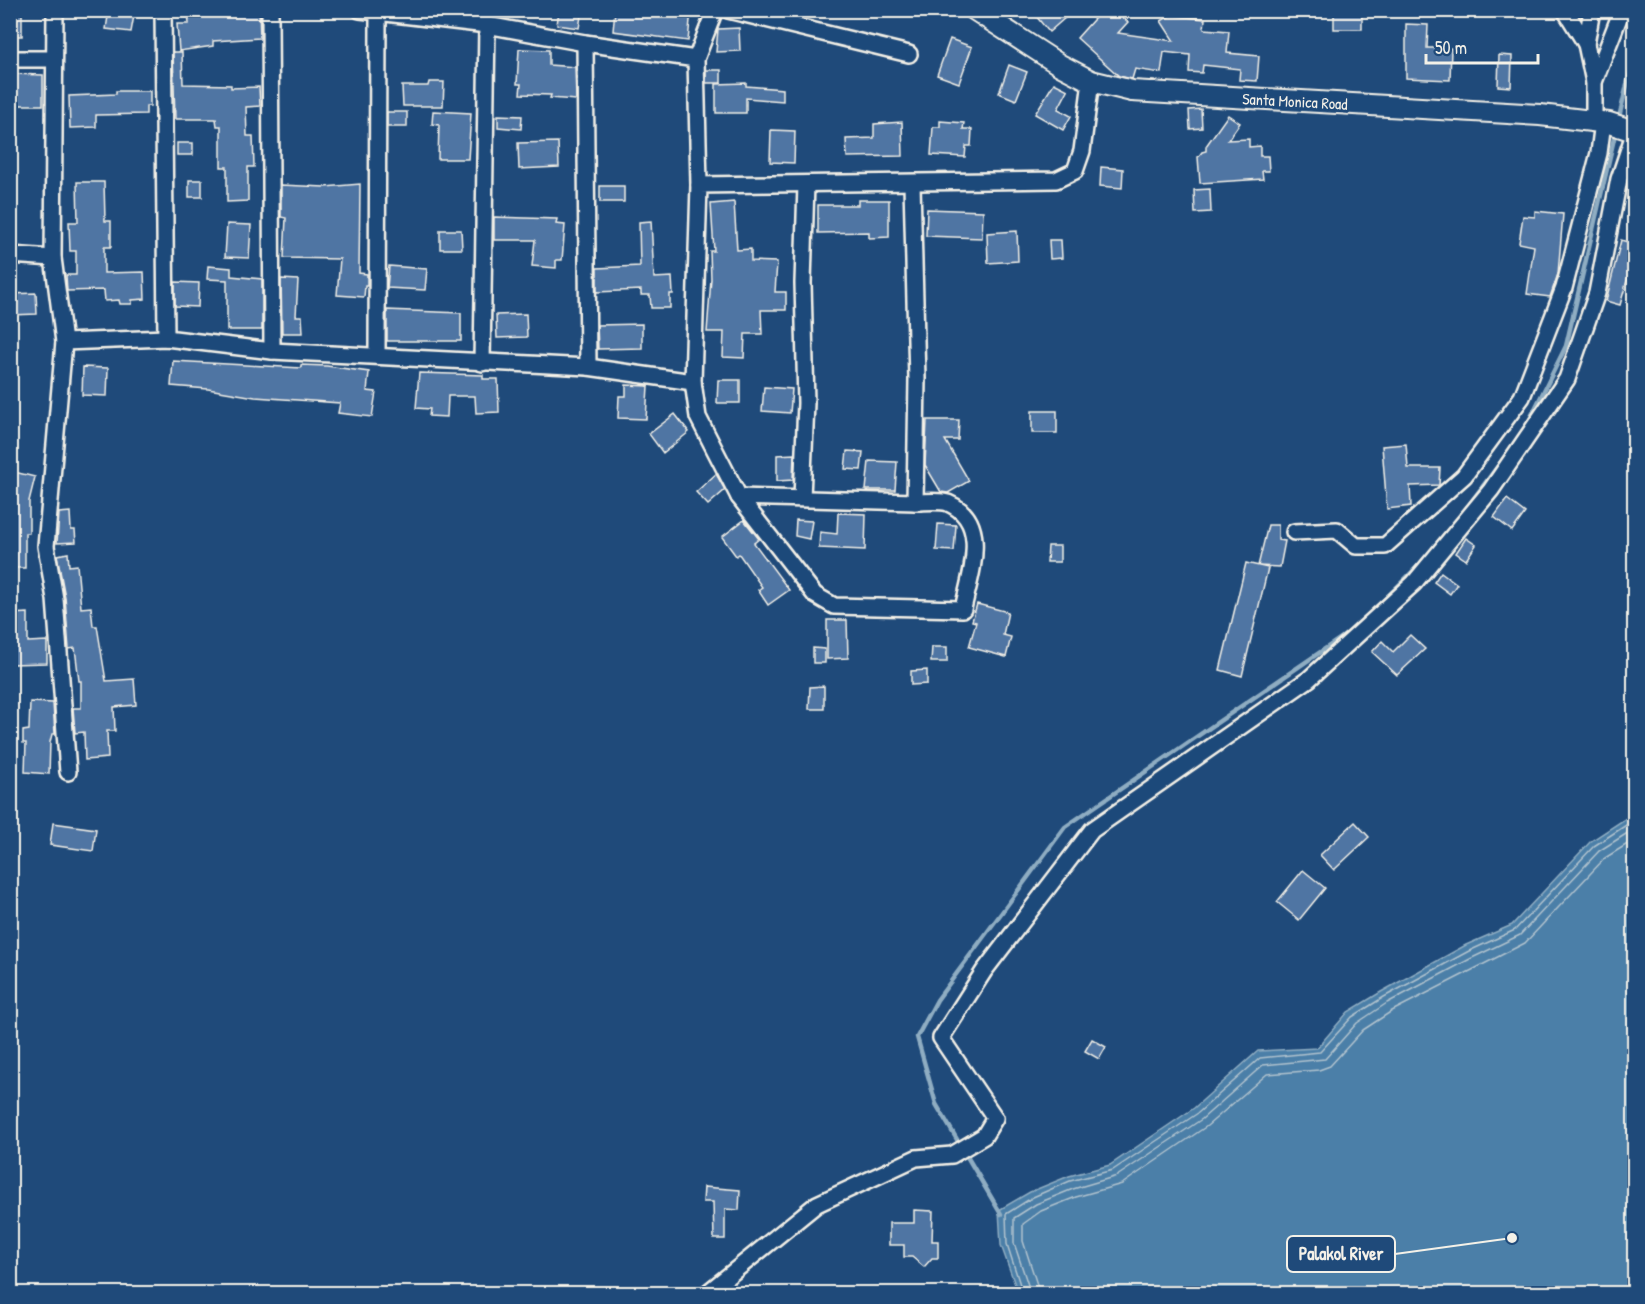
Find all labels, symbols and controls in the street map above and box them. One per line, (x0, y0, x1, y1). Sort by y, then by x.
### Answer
scale bar (1426, 27, 1538, 65)
text: 50 m (1435, 35, 1467, 60)
street label: Santa Monica Road (1242, 87, 1348, 115)
callout: Palakol River (1287, 1236, 1395, 1272)
text: Palakol River (1299, 1241, 1383, 1266)

